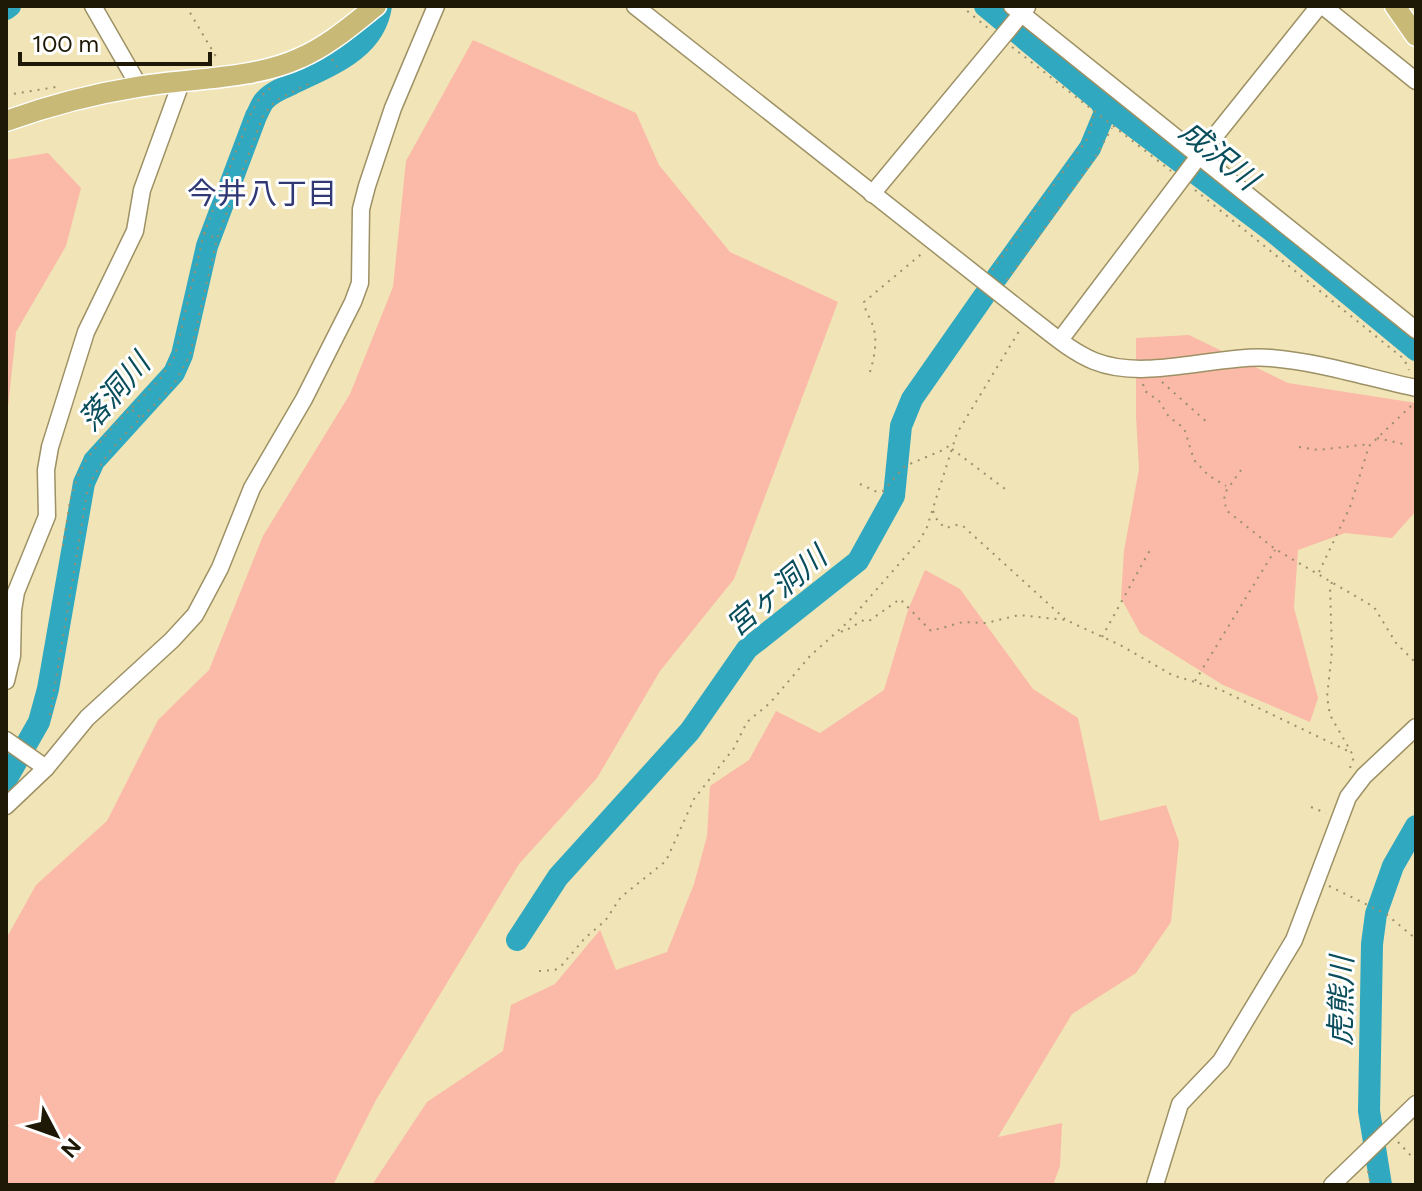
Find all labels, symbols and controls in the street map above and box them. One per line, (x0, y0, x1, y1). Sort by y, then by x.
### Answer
scale bar (20, 16, 210, 66)
text: 100 m (32, 29, 99, 58)
water label: 成沢川 (1172, 112, 1268, 200)
district label: 今井八丁目 (187, 175, 337, 212)
water label: 落洞川 (71, 344, 159, 438)
water label: 宮ヶ洞川 (718, 536, 836, 644)
water label: 虎熊川 (1322, 953, 1360, 1046)
north arrow (16, 1095, 96, 1175)
text: N (55, 1133, 86, 1163)

